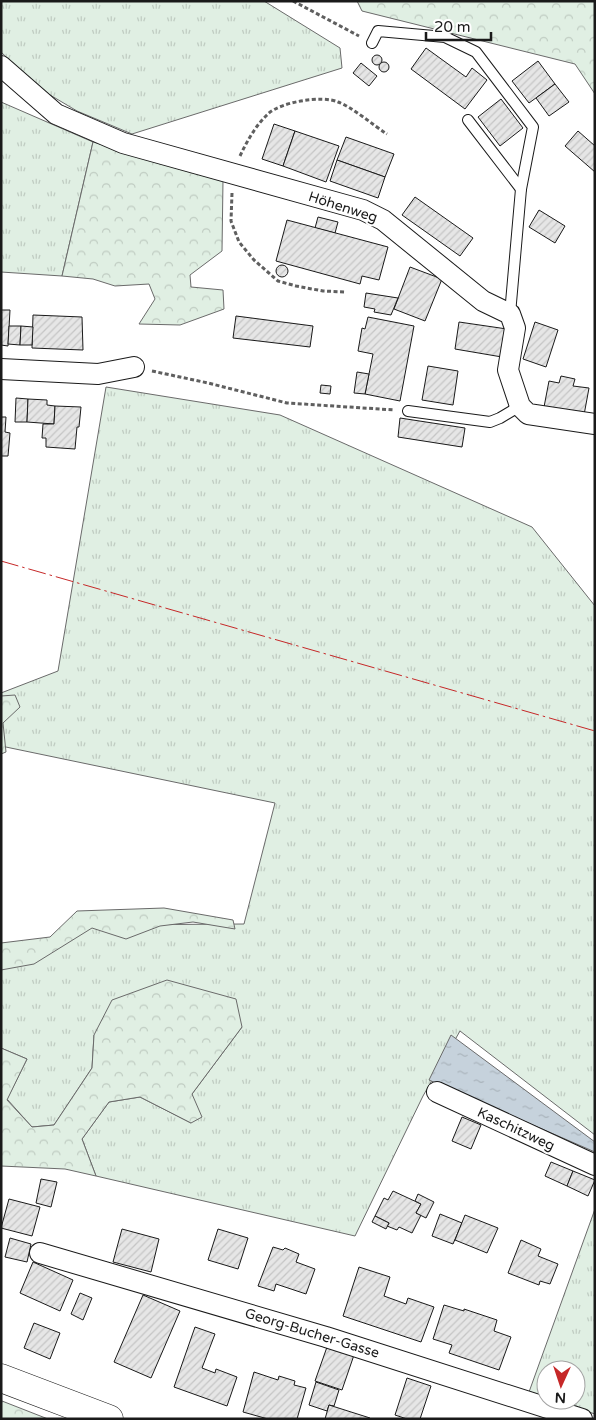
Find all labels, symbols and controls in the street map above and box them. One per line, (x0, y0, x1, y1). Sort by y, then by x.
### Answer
scale bar (426, 10, 491, 42)
text: 20 m (434, 18, 471, 36)
street label: Höhenweg (306, 188, 380, 226)
street label: Kaschitzweg (475, 1104, 557, 1154)
street label: Georg-Bucher-Gasse (243, 1304, 381, 1362)
north arrow (536, 1360, 586, 1410)
text: N (554, 1389, 566, 1406)

